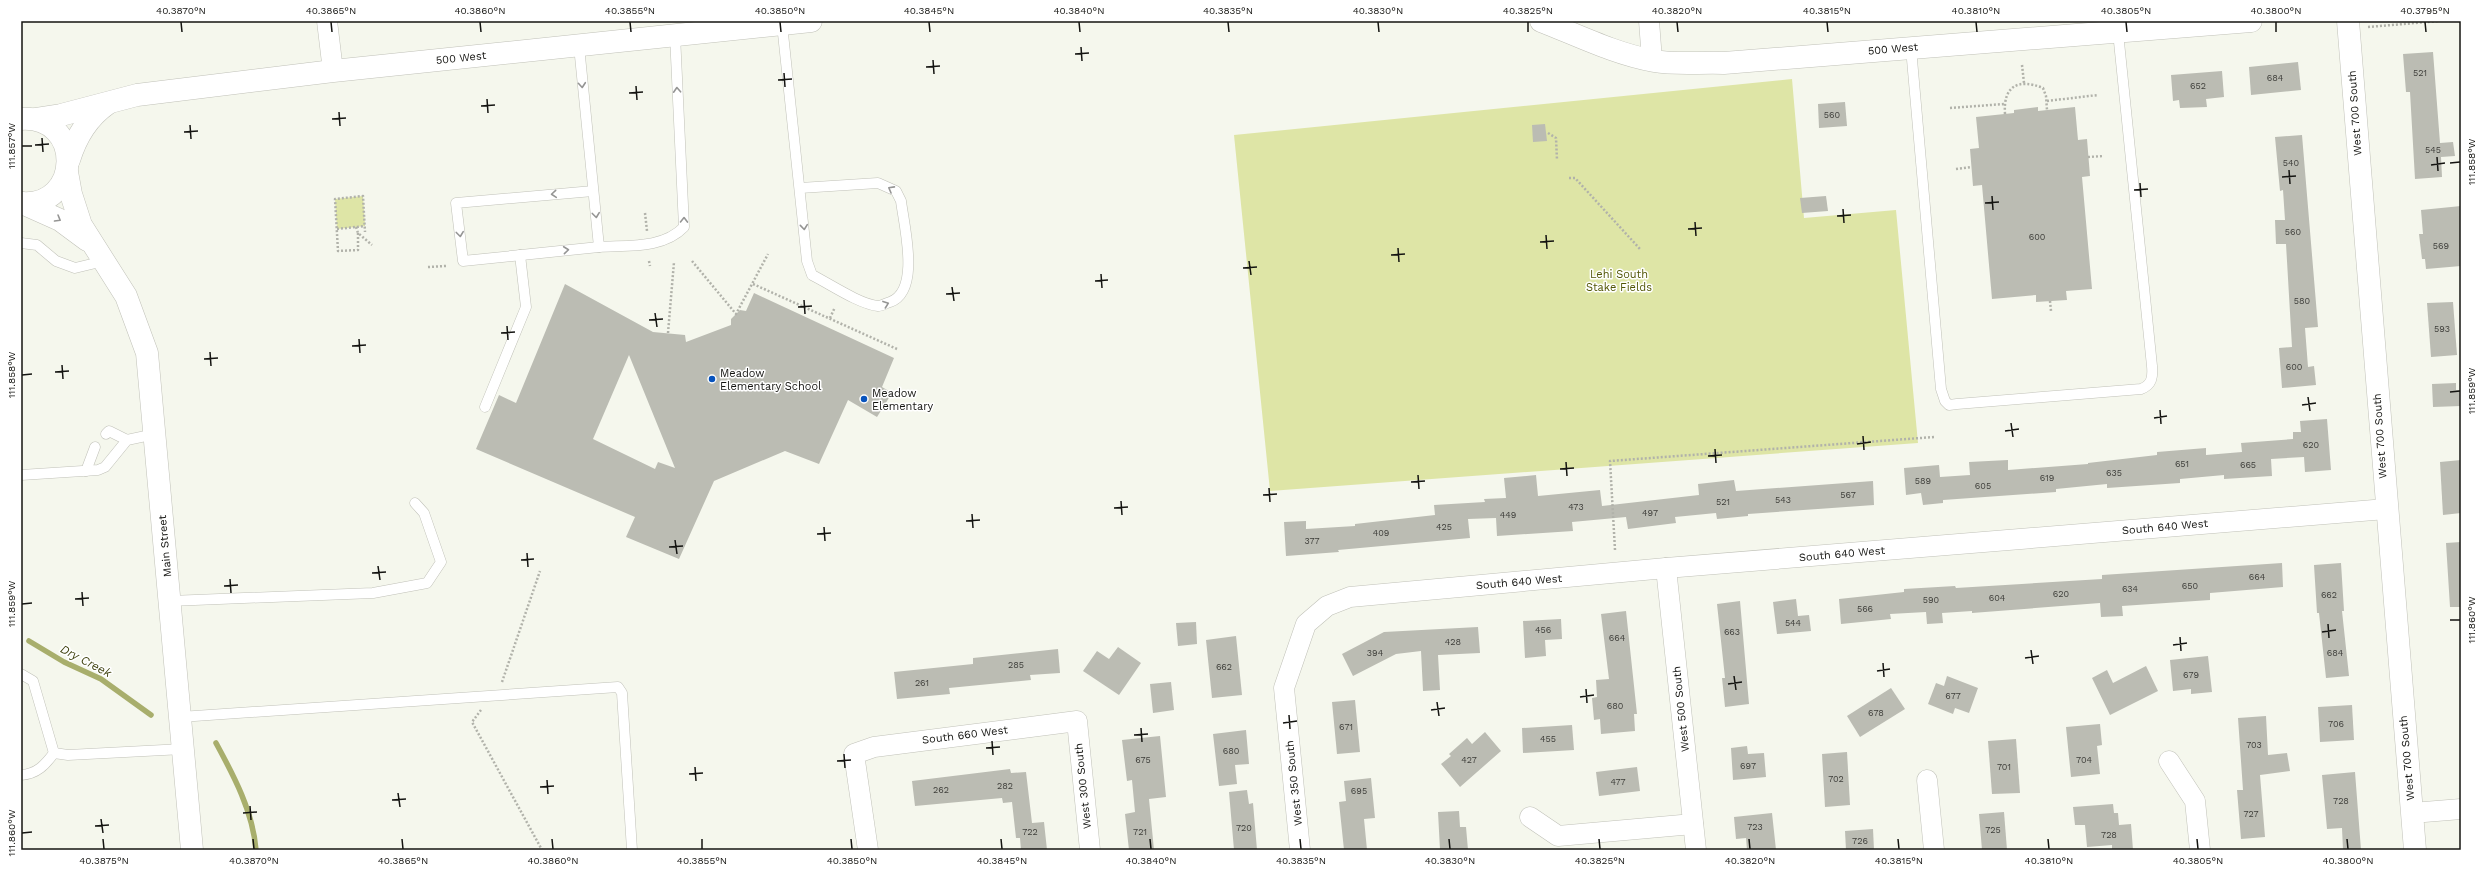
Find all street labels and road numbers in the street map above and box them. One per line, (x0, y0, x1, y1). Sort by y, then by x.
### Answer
street label: 500 West (1867, 40, 1919, 58)
street label: 500 West (435, 49, 487, 67)
street label: West 700 South (2346, 70, 2364, 156)
street label: West 700 South (2371, 393, 2389, 479)
street label: Main Street (156, 514, 174, 578)
street label: South 640 West (2121, 517, 2209, 537)
street label: South 640 West (1798, 544, 1886, 564)
street label: South 640 West (1475, 572, 1563, 592)
street label: West 500 South (1670, 665, 1692, 753)
street label: West 700 South (2397, 715, 2417, 801)
street label: South 660 West (921, 723, 1009, 747)
street label: West 350 South (1283, 740, 1305, 826)
street label: West 300 South (1072, 742, 1094, 830)

